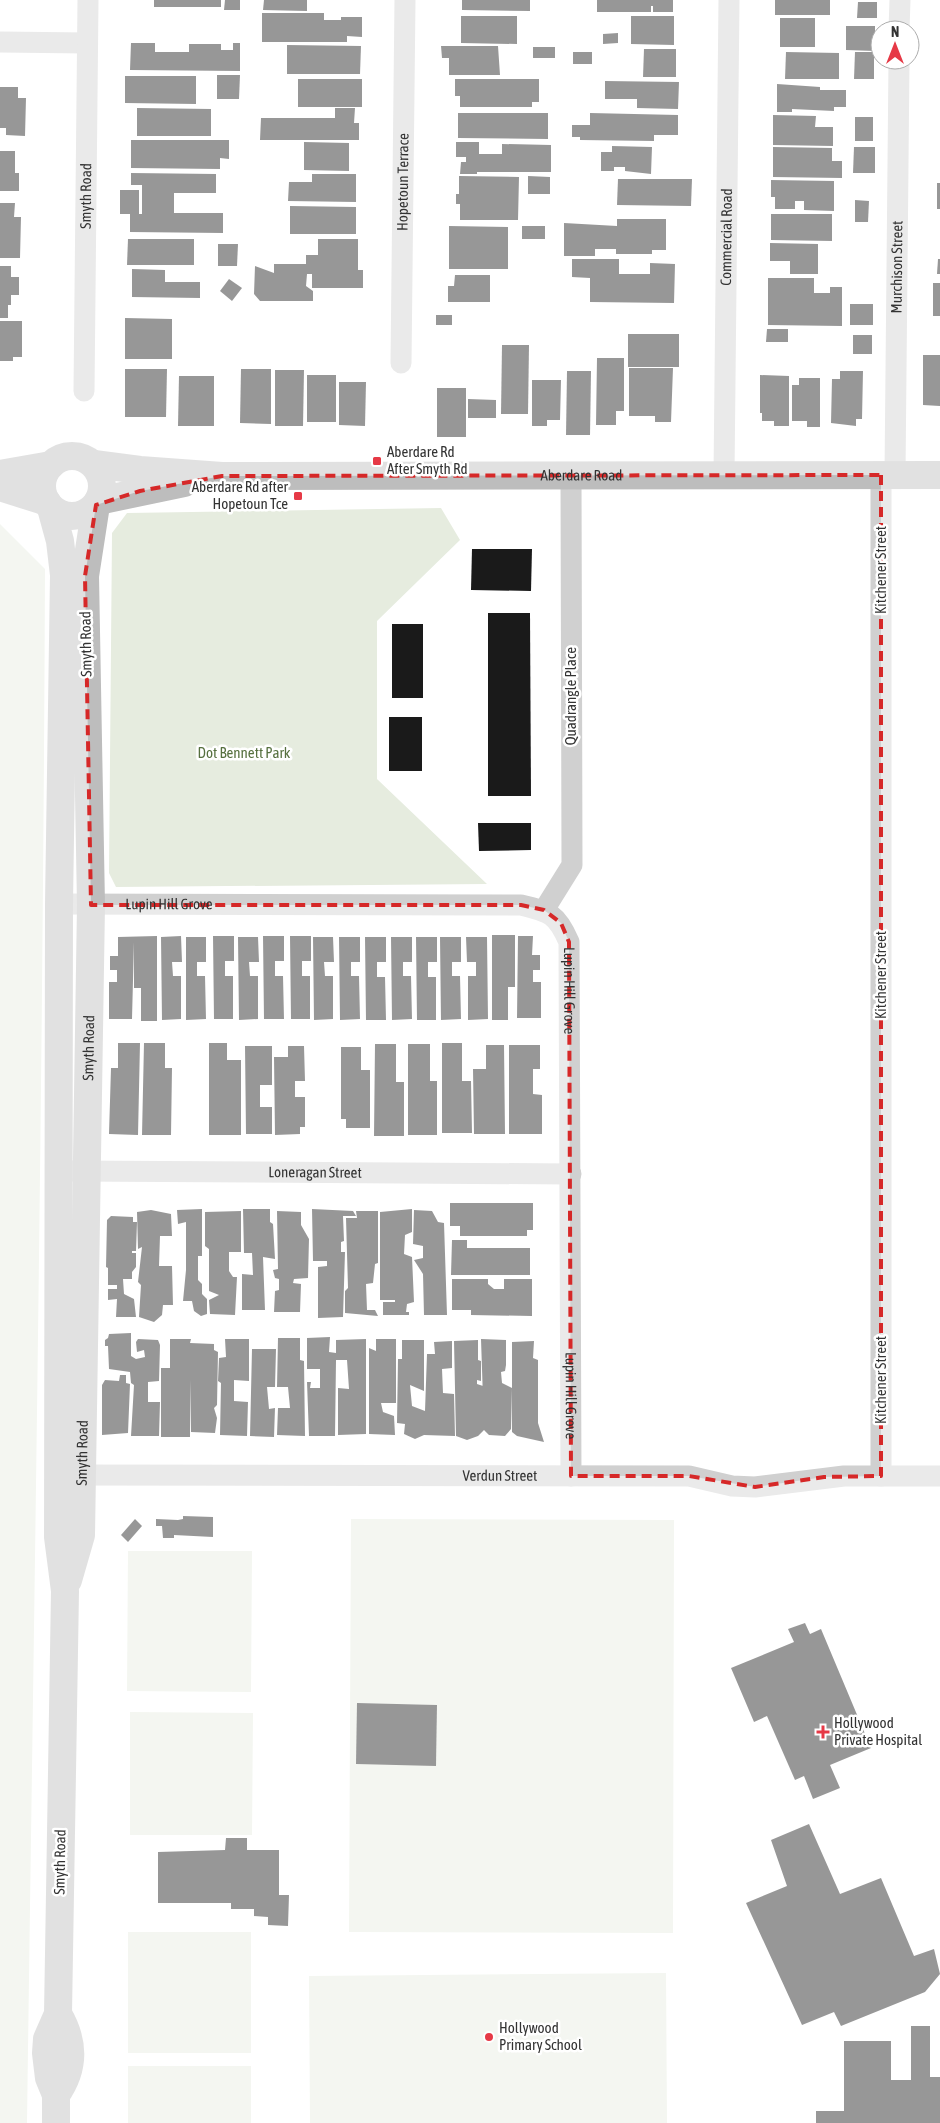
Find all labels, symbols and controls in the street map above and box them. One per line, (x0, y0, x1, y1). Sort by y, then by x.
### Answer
north arrow (870, 20, 920, 70)
text: N (891, 24, 899, 40)
street label: Hopetoun Terrace (393, 133, 412, 231)
street label: Smyth Road (77, 163, 94, 229)
street label: Commercial Road (717, 188, 735, 286)
street label: Murchison Street (888, 221, 905, 313)
place label: Aberdare Rd After Smyth Rd (387, 443, 468, 477)
marker: Aberdare Rd After Smyth Rd (371, 455, 383, 467)
street label: Aberdare Road (540, 466, 622, 484)
place label: Aberdare Rd after Hopetoun Tce (192, 478, 289, 512)
marker: Aberdare Rd after Hopetoun Tce (292, 490, 304, 502)
street label: Kitchener Street (872, 526, 889, 614)
street label: Smyth Road (76, 611, 95, 677)
street label: Quadrangle Place (562, 647, 579, 745)
park label: Dot Bennett Park (198, 744, 291, 761)
street label: Lupin Hill Grove (125, 895, 213, 912)
street label: Kitchener Street (872, 931, 889, 1019)
street label: Lupin Hill Grove (561, 947, 578, 1034)
street label: Smyth Road (79, 1015, 97, 1081)
street label: Loneragan Street (268, 1163, 362, 1181)
street label: Kitchener Street (872, 1336, 889, 1424)
street label: Lupin Hill Grove (563, 1352, 580, 1439)
street label: Smyth Road (73, 1420, 91, 1486)
street label: Verdun Street (463, 1467, 537, 1484)
place label: Hollywood Private Hospital (834, 1714, 922, 1748)
marker: Hollywood Private Hospital (816, 1725, 830, 1739)
street label: Smyth Road (50, 1829, 69, 1895)
place label: Hollywood Primary School (499, 2019, 582, 2053)
marker: Hollywood Primary School (483, 2031, 495, 2043)

